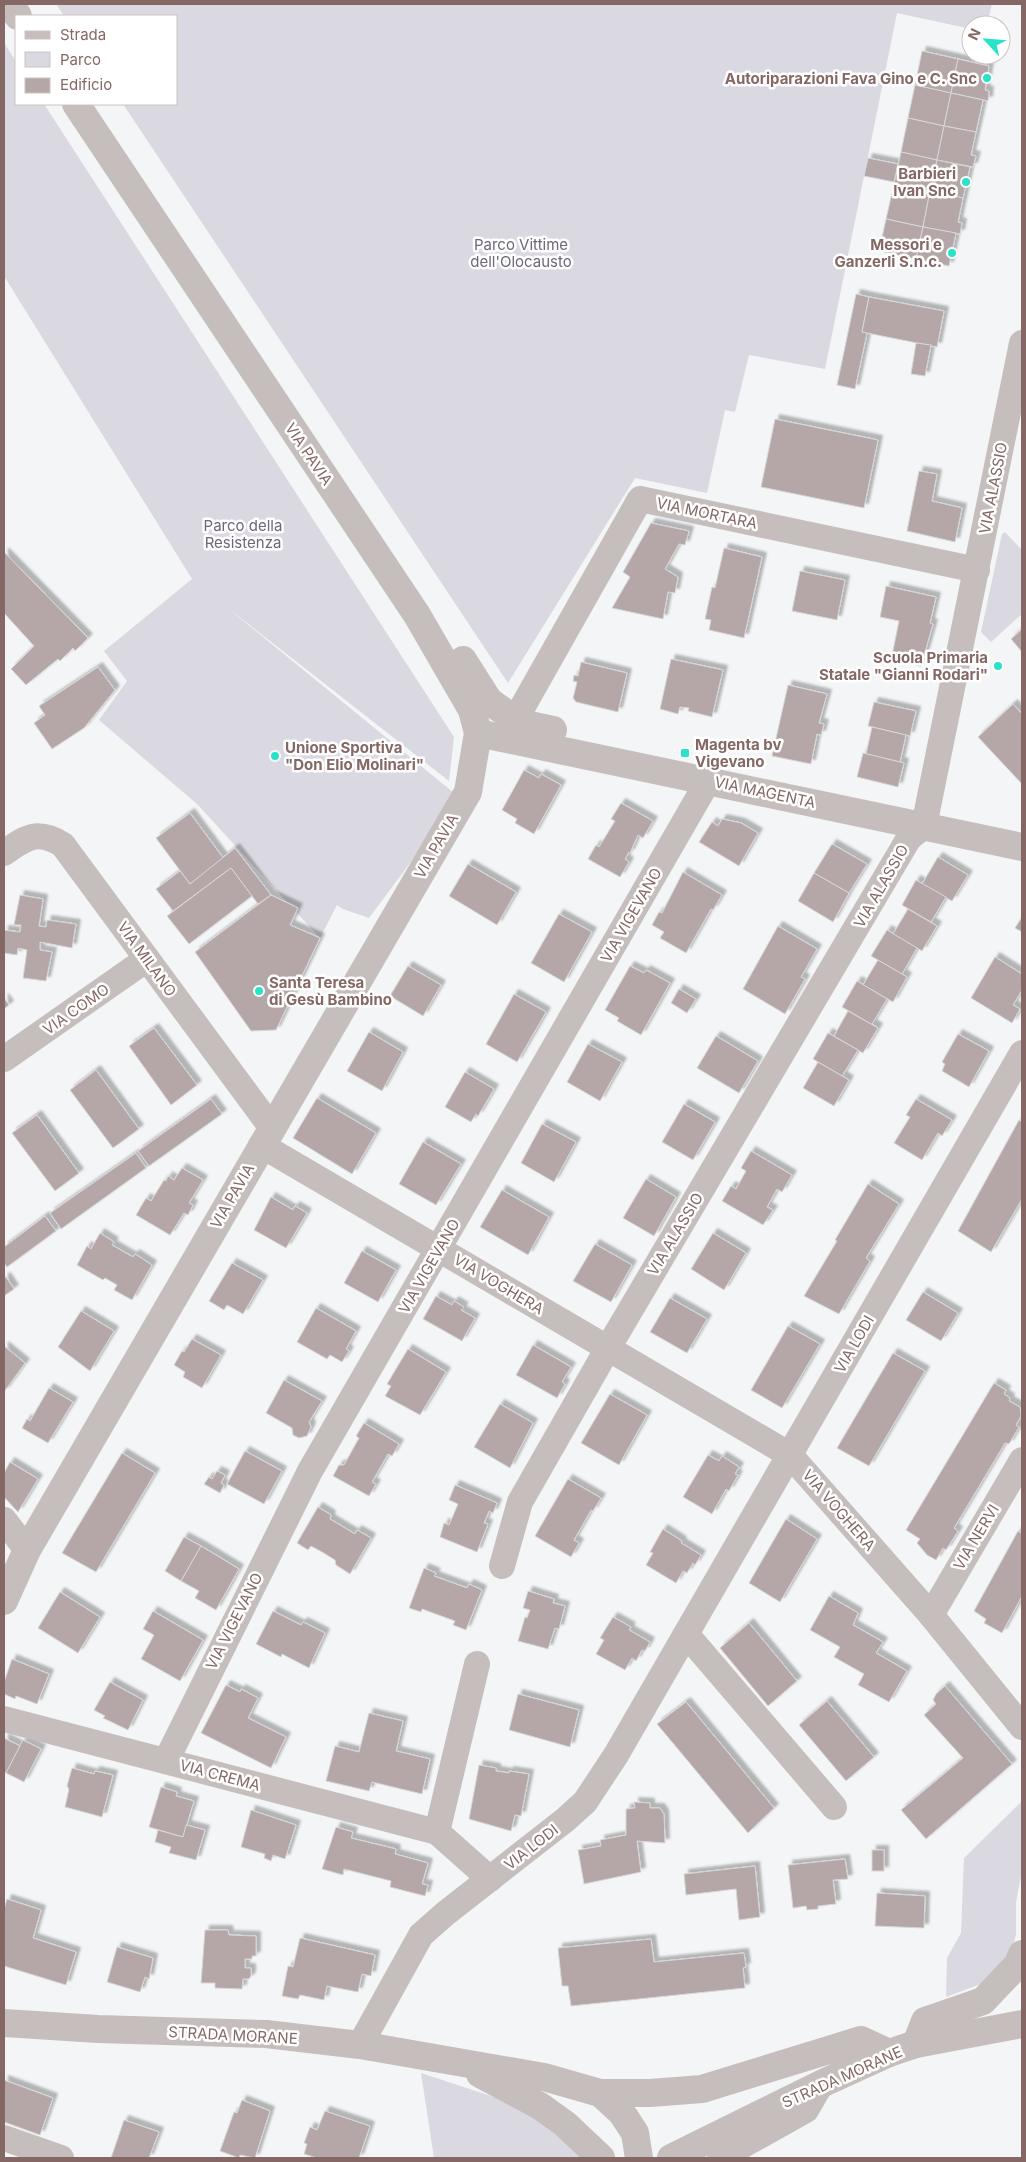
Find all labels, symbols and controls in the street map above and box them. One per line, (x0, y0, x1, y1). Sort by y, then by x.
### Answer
legend (15, 15, 178, 105)
north arrow (961, 15, 1011, 65)
text: Strada (60, 25, 106, 44)
text: N (964, 26, 984, 43)
text: Parco (60, 50, 101, 69)
place label: Autoriparazioni Fava Gino e C. Snc (725, 69, 977, 88)
marker: Autoriparazioni Fava Gino e C. Snc (981, 72, 993, 84)
text: Edificio (60, 75, 112, 94)
place label: Barbieri Ivan Snc (893, 164, 956, 200)
marker: Barbieri Ivan Snc (960, 176, 972, 188)
park label: Parco Vittime dell'Olocausto (470, 235, 572, 271)
place label: Messori e Ganzerli S.n.c. (834, 235, 942, 271)
marker: Messori e Ganzerli S.n.c. (946, 247, 958, 259)
street label: VIA PAVIA (281, 419, 337, 489)
street label: VIA ALASSIO (975, 441, 1011, 535)
street label: VIA MORTARA (655, 493, 759, 533)
park label: Parco della Resistenza (204, 516, 282, 552)
place label: Scuola Primaria Statale "Gianni Rodari" (819, 648, 988, 684)
marker: Scuola Primaria Statale "Gianni Rodari" (992, 660, 1004, 672)
place label: Magenta bv Vigevano (695, 735, 781, 771)
place label: Unione Sportiva "Don Elio Molinari" (285, 738, 424, 774)
marker: Magenta bv Vigevano (679, 747, 691, 759)
marker: Unione Sportiva "Don Elio Molinari" (269, 750, 281, 762)
street label: VIA MAGENTA (713, 772, 817, 812)
street label: VIA PAVIA (410, 810, 462, 882)
street label: VIA ALASSIO (850, 841, 912, 931)
street label: VIA VIGEVANO (596, 864, 666, 966)
street label: VIA MILANO (113, 918, 181, 1000)
place label: Santa Teresa di Gesù Bambino (269, 973, 392, 1009)
street label: VIA COMO (39, 979, 113, 1039)
marker: Santa Teresa di Gesù Bambino (253, 985, 265, 997)
street label: VIA PAVIA (206, 1160, 258, 1232)
street label: VIA ALASSIO (643, 1189, 707, 1279)
street label: VIA VIGEVANO (394, 1215, 464, 1317)
street label: VIA VOGHERA (451, 1250, 547, 1318)
street label: VIA LODI (830, 1312, 878, 1376)
street label: VIA VOGHERA (798, 1465, 880, 1555)
street label: VIA NERVI (949, 1501, 1003, 1573)
street label: VIA VIGEVANO (201, 1569, 267, 1673)
street label: VIA CREMA (178, 1755, 262, 1795)
street label: VIA LODI (500, 1820, 562, 1874)
street label: STRADA MORANE (168, 2022, 298, 2048)
street label: STRADA MORANE (779, 2042, 905, 2112)

